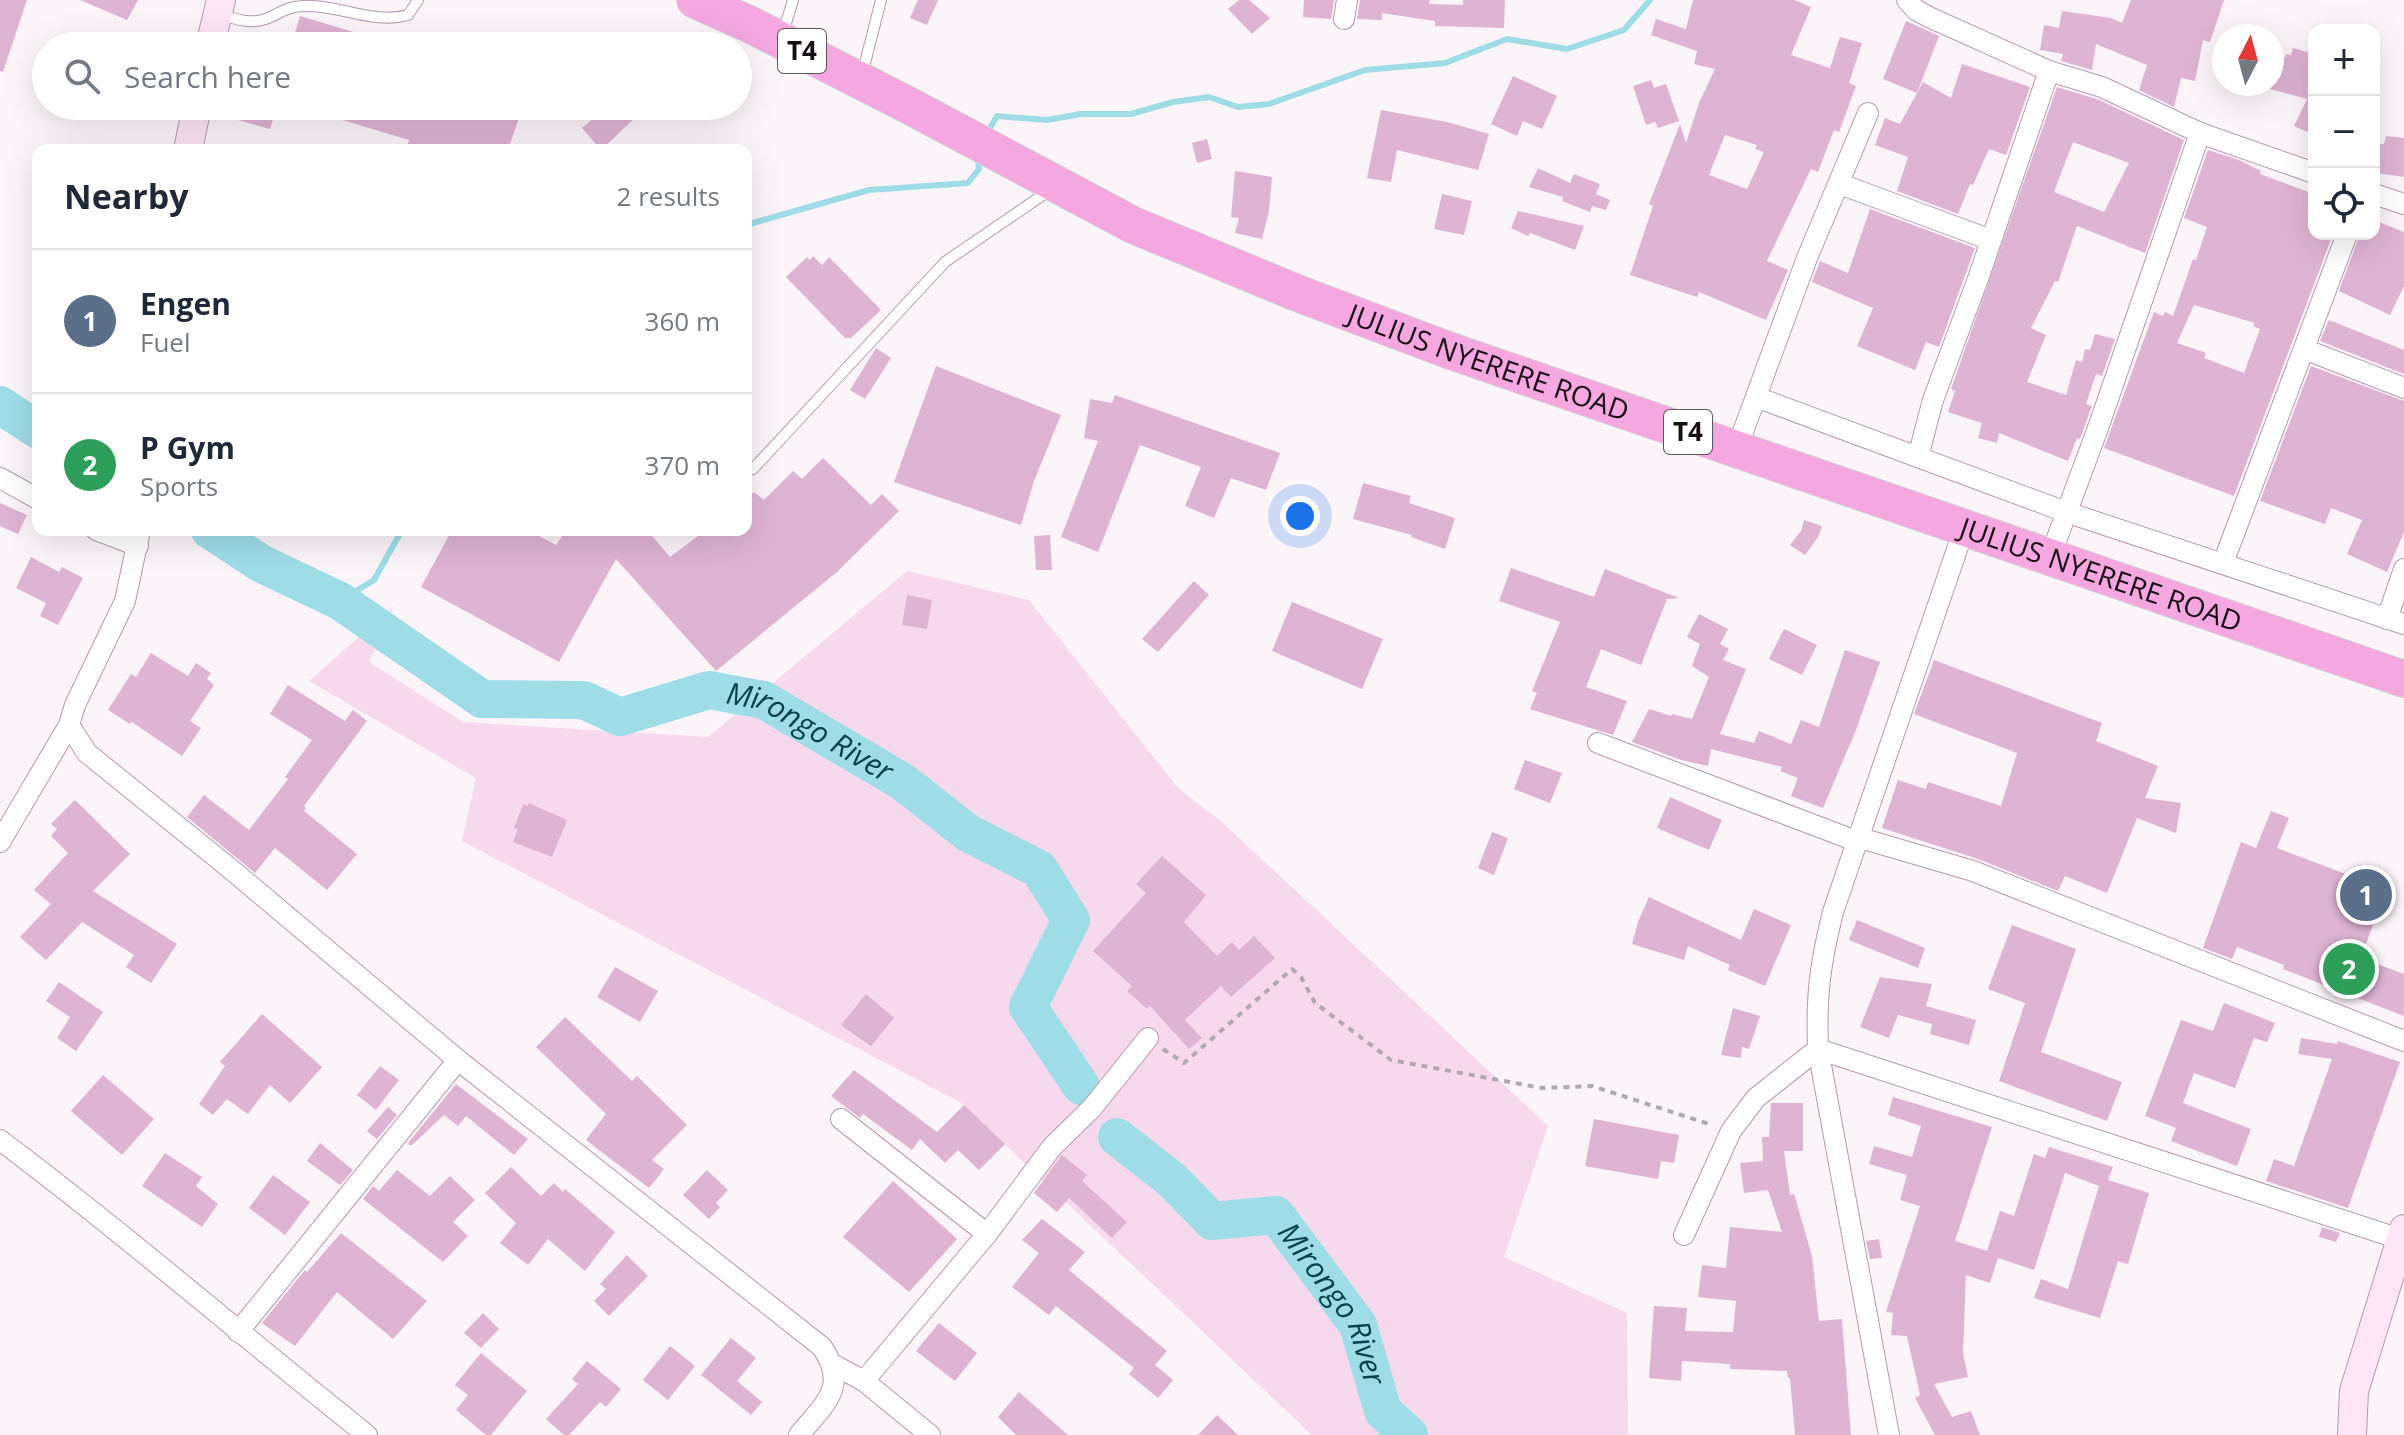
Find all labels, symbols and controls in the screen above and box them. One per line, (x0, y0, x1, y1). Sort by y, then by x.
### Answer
north arrow (2212, 24, 2284, 96)
map controls (2308, 24, 2380, 240)
button: + (2308, 24, 2380, 96)
road number: T4 (778, 29, 826, 73)
search box (32, 32, 752, 120)
icon: search (60, 54, 104, 98)
text: Search here (124, 56, 291, 97)
button: − (2308, 96, 2380, 168)
button: locate (2308, 168, 2380, 240)
text: Nearby (64, 173, 189, 219)
text: 2 results (617, 178, 720, 214)
text: Engen (140, 283, 231, 324)
street label: JULIUS NYERERE ROAD (1340, 293, 1635, 429)
text: 1 (83, 303, 97, 339)
text: 360 m (645, 303, 720, 339)
text: Fuel (140, 324, 191, 360)
road number: T4 (1664, 410, 1712, 454)
text: P Gym (140, 427, 235, 468)
text: 2 (83, 447, 97, 483)
text: 370 m (645, 447, 720, 483)
text: Sports (140, 468, 218, 504)
your location (1280, 496, 1320, 536)
street label: JULIUS NYERERE ROAD (1952, 507, 2247, 640)
water label: Mirongo River (723, 672, 902, 791)
pin: 1 (2340, 865, 2392, 925)
pin: 2 (2323, 939, 2375, 999)
water label: Mirongo River (1269, 1213, 1397, 1391)

